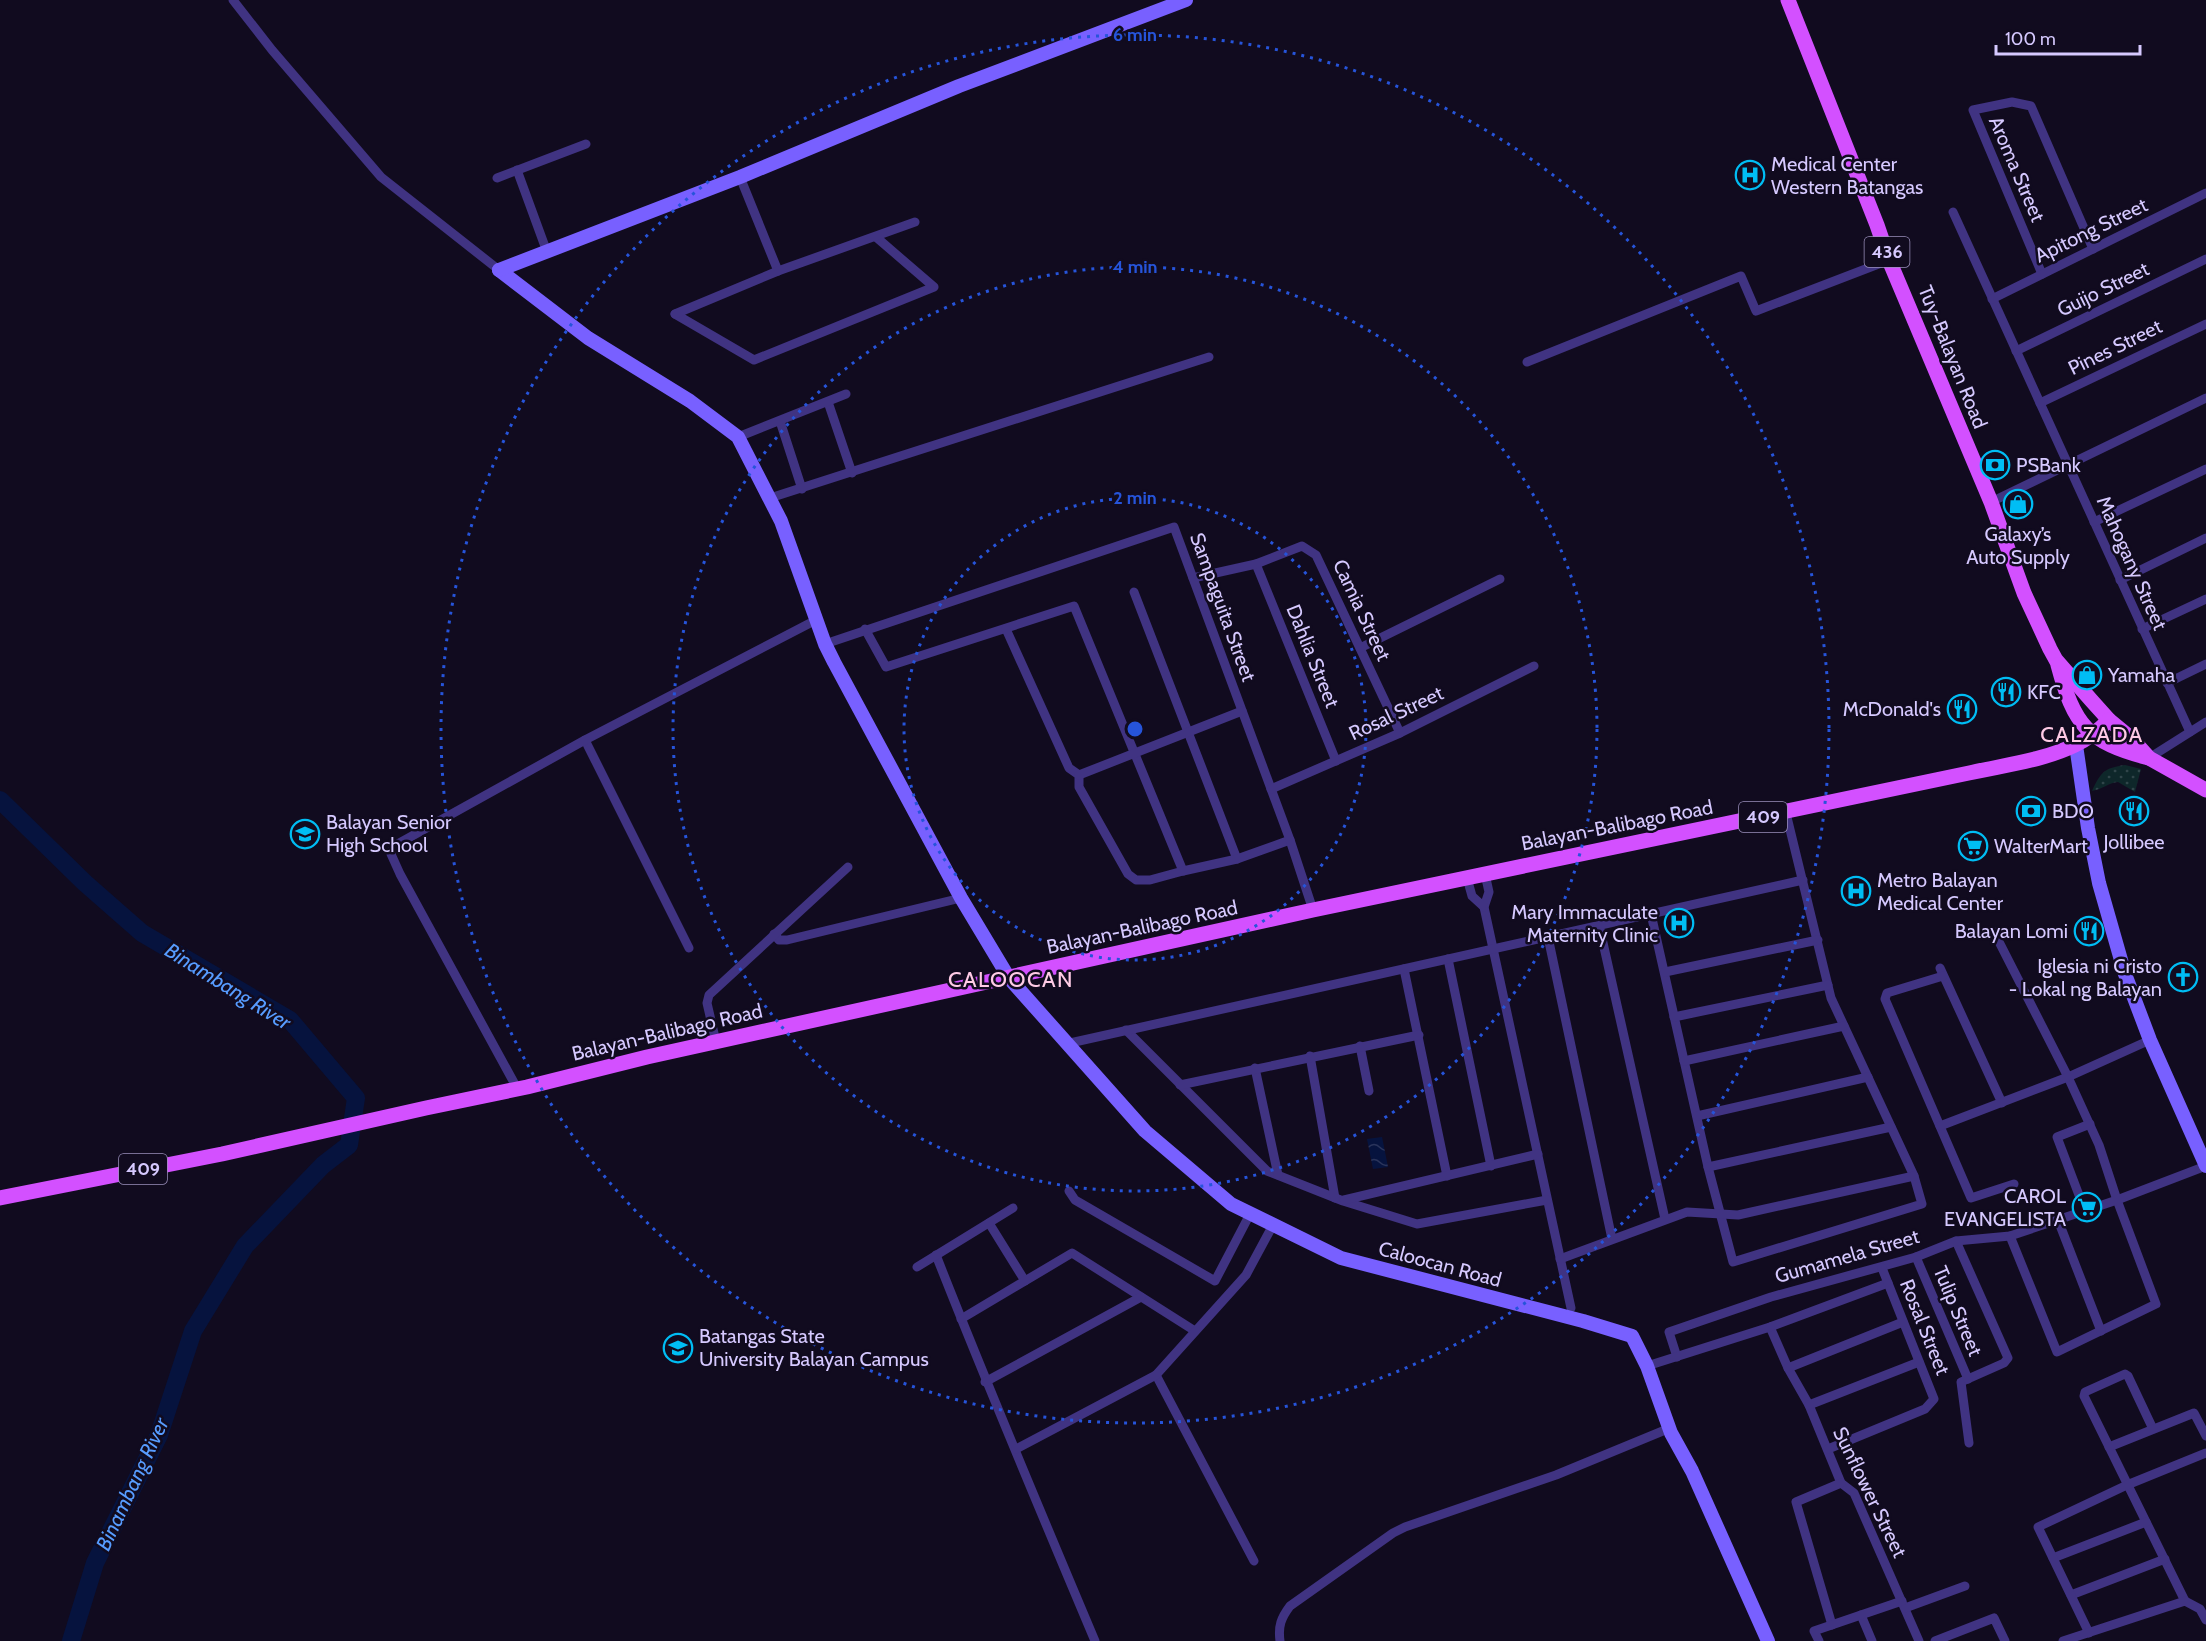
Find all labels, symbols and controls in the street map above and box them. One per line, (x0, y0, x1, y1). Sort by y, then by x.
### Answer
scale bar (1996, 18, 2140, 56)
text: 6 min (1113, 24, 1157, 46)
text: 100 m (2005, 28, 2056, 50)
street label: Aroma Street (1984, 113, 2050, 226)
place label: Medical Center Western Batangas (1771, 152, 1923, 199)
hospital icon: Medical Center Western Batangas (1734, 159, 1766, 191)
street label: Apitong Street (2031, 192, 2151, 268)
road number: 436 (1864, 237, 1910, 267)
text: 4 min (1112, 256, 1158, 278)
street label: Guijo Street (2053, 256, 2153, 322)
street label: Tuy-Balayan Road (1913, 282, 1993, 432)
street label: Pines Street (2064, 314, 2166, 380)
bank icon: PSBank (1979, 449, 2011, 481)
place label: PSBank (2016, 453, 2081, 477)
text: 2 min (1113, 487, 1157, 509)
shop icon: Galaxy’s Auto Supply (2002, 488, 2034, 520)
street label: Mahogany Street (2092, 492, 2172, 634)
place label: Galaxy’s Auto Supply (1966, 522, 2070, 569)
street label: Sampaguita Street (1185, 529, 1261, 685)
street label: Camia Street (1328, 555, 1396, 665)
street label: Dahlia Street (1281, 601, 1345, 711)
shop icon: Yamaha (2071, 659, 2103, 691)
place label: Yamaha (2107, 663, 2176, 687)
restaurant icon: KFC (1990, 676, 2022, 708)
place label: KFC (2027, 680, 2061, 704)
street label: Rosal Street (1345, 681, 1447, 745)
restaurant icon: McDonald's (1946, 693, 1978, 725)
place label: McDonald's (1843, 697, 1941, 721)
centre of rings (1125, 719, 1145, 739)
district label: CALZADA (2040, 721, 2144, 748)
street label: Balayan-Balibago Road (1519, 795, 1715, 855)
bank icon: BDO (2015, 795, 2047, 827)
restaurant icon: Jollibee (2118, 795, 2150, 827)
place label: BDO (2052, 799, 2094, 823)
road number: 409 (1739, 802, 1787, 832)
place label: Balayan Senior High School (326, 810, 452, 857)
school or university icon: Balayan Senior High School (289, 818, 321, 850)
supermarket icon: WalterMart (1957, 830, 1989, 862)
place label: Jollibee (2102, 830, 2165, 854)
place label: WalterMart (1994, 834, 2088, 858)
place label: Metro Balayan Medical Center (1877, 868, 2004, 915)
hospital icon: Metro Balayan Medical Center (1840, 875, 1872, 907)
street label: Balayan-Balibago Road (1044, 895, 1240, 959)
place label: Mary Immaculate Maternity Clinic (1511, 900, 1658, 947)
hospital icon: Mary Immaculate Maternity Clinic (1663, 907, 1695, 939)
restaurant icon: Balayan Lomi (2073, 915, 2105, 947)
place label: Balayan Lomi (1955, 919, 2068, 943)
water label: Binambang River (160, 937, 297, 1035)
place label: Iglesia ni Cristo - Lokal ng Balayan (2009, 954, 2162, 1001)
church icon: Iglesia ni Cristo - Lokal ng Balayan (2167, 961, 2199, 993)
district label: CALOOCAN (948, 966, 1074, 993)
street label: Balayan-Balibago Road (569, 998, 765, 1066)
road number: 409 (119, 1154, 167, 1184)
place label: CAROL EVANGELISTA (1944, 1184, 2067, 1231)
supermarket icon: CAROL EVANGELISTA (2071, 1191, 2103, 1223)
street label: Gumamela Street (1772, 1224, 1922, 1288)
street label: Caloocan Road (1376, 1236, 1504, 1292)
street label: Tulip Street (1928, 1262, 1988, 1360)
street label: Rosal Street (1895, 1276, 1955, 1379)
place label: Batangas State University Balayan Campus (699, 1324, 929, 1371)
school or university icon: Batangas State University Balayan Campus (662, 1332, 694, 1364)
water label: Binambang River (90, 1412, 174, 1554)
street label: Sunflower Street (1828, 1423, 1912, 1561)

